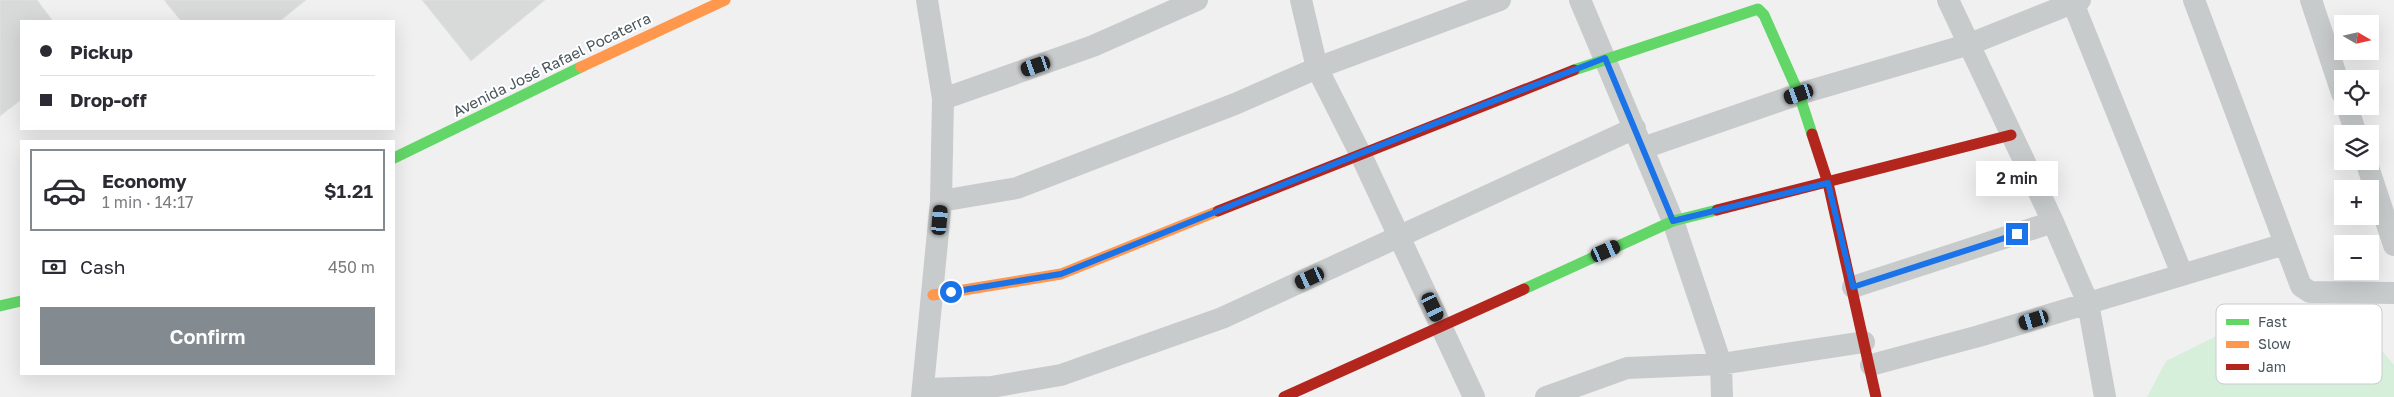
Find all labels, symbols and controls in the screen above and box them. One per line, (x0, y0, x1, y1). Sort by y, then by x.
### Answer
street label: Avenida José Rafael Pocaterra (450, 8, 653, 120)
north arrow (2334, 15, 2379, 60)
map controls (2334, 15, 2379, 280)
text: Pickup (70, 40, 133, 63)
car (1019, 54, 1052, 78)
button: locate (2334, 70, 2379, 115)
car (1782, 82, 1815, 106)
text: Drop-off (70, 88, 147, 111)
button: layers (2334, 125, 2379, 170)
callout: 2 min (1976, 162, 2058, 196)
icon: car (42, 168, 87, 213)
text: 2 min (1996, 168, 2038, 188)
text: Economy (102, 169, 187, 192)
text: $1.21 (324, 179, 373, 202)
button: + (2334, 180, 2379, 225)
text: 1 min · 14:17 (102, 192, 193, 212)
car (931, 204, 948, 236)
route end (2006, 223, 2028, 245)
button: − (2334, 235, 2379, 280)
car (1589, 238, 1622, 264)
icon: cash (40, 253, 68, 281)
text: Cash (80, 255, 125, 278)
text: 450 m (328, 257, 375, 277)
car (1293, 265, 1326, 291)
route start (940, 281, 962, 303)
car (1419, 290, 1446, 324)
legend (2216, 304, 2382, 384)
button: Confirm (40, 307, 375, 365)
car (2017, 308, 2050, 332)
text: Fast (2258, 313, 2287, 330)
text: Slow (2258, 335, 2291, 352)
text: Jam (2258, 358, 2286, 375)

